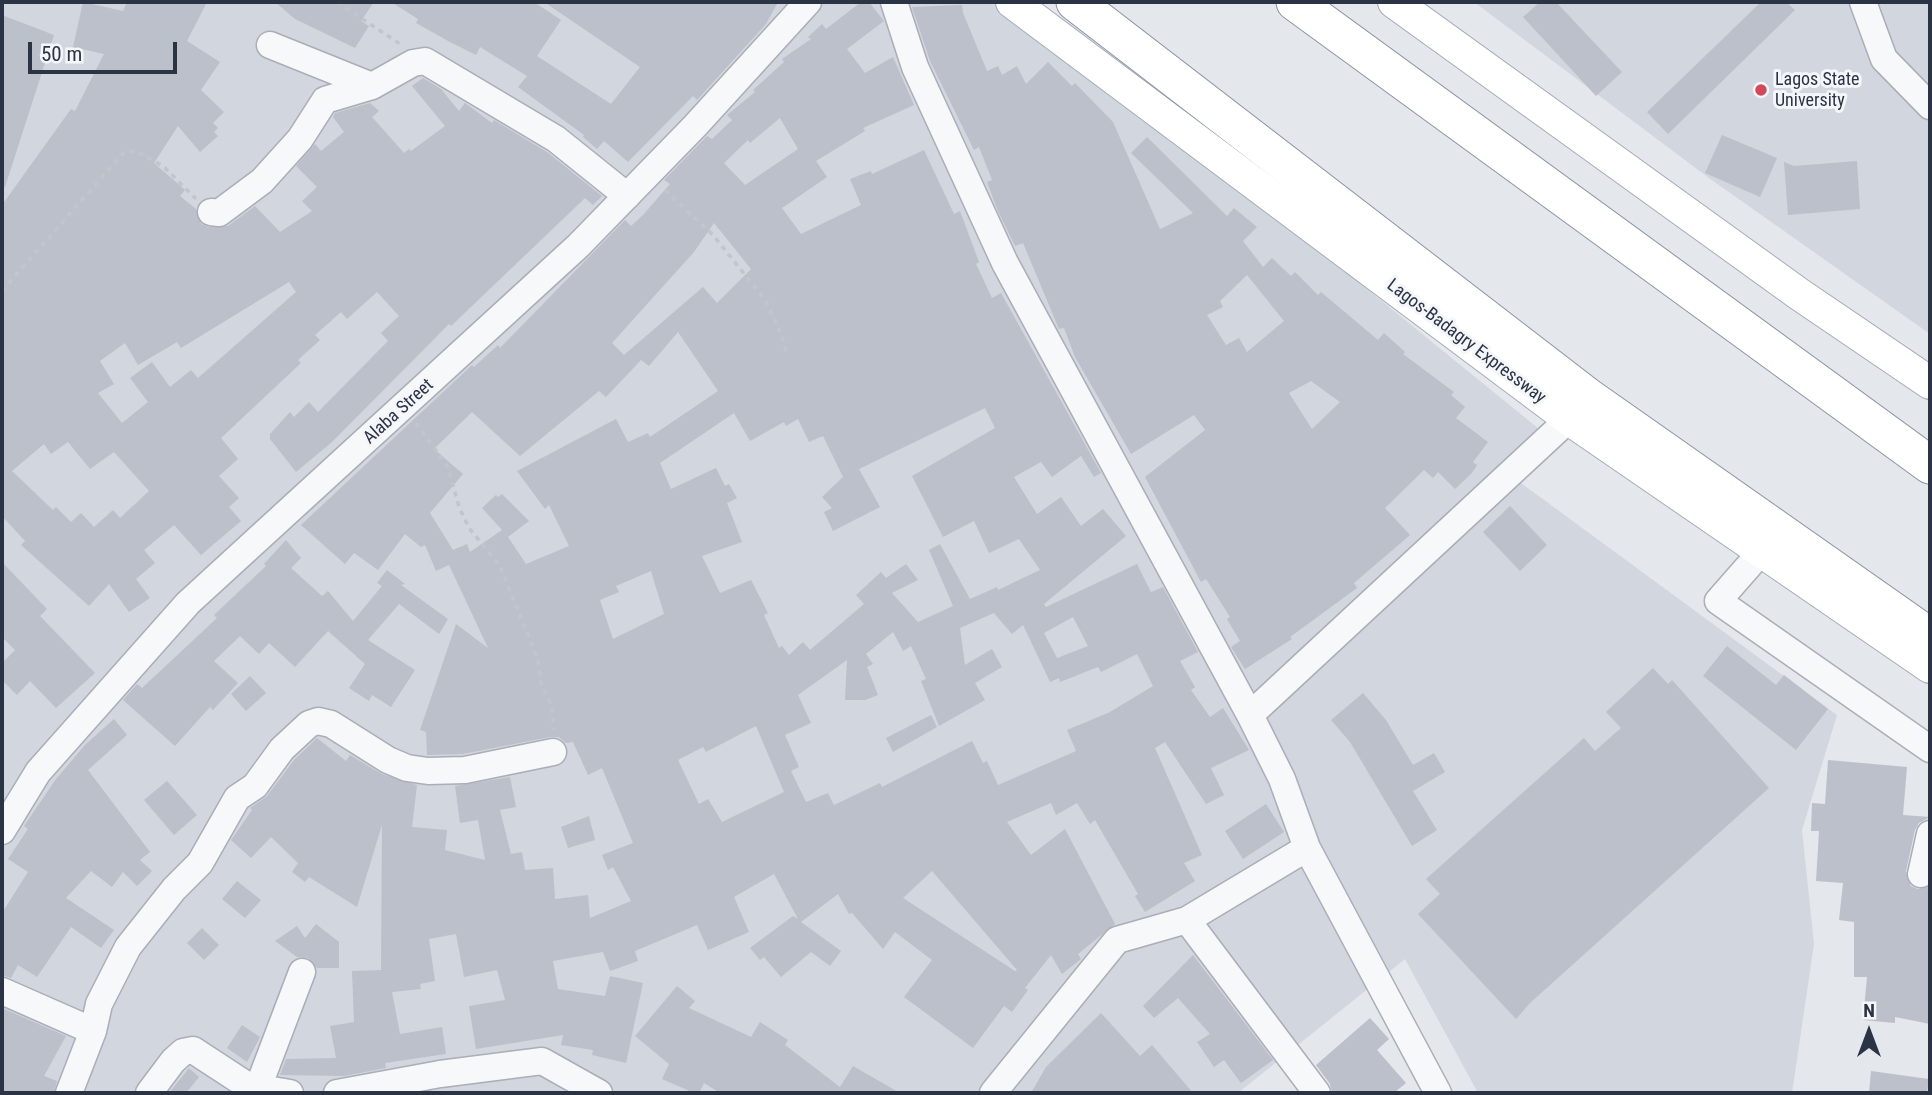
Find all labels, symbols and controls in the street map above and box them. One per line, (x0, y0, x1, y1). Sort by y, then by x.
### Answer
scale bar (32, 28, 180, 72)
text: 50 m (41, 42, 82, 66)
place label: Lagos State University (1775, 69, 1859, 112)
marker: Lagos State University (1753, 82, 1769, 98)
street label: Lagos-Badagry Expressway (1382, 275, 1550, 409)
street label: Alaba Street (359, 375, 439, 449)
north arrow (1834, 997, 1904, 1067)
text: N (1863, 999, 1875, 1022)

